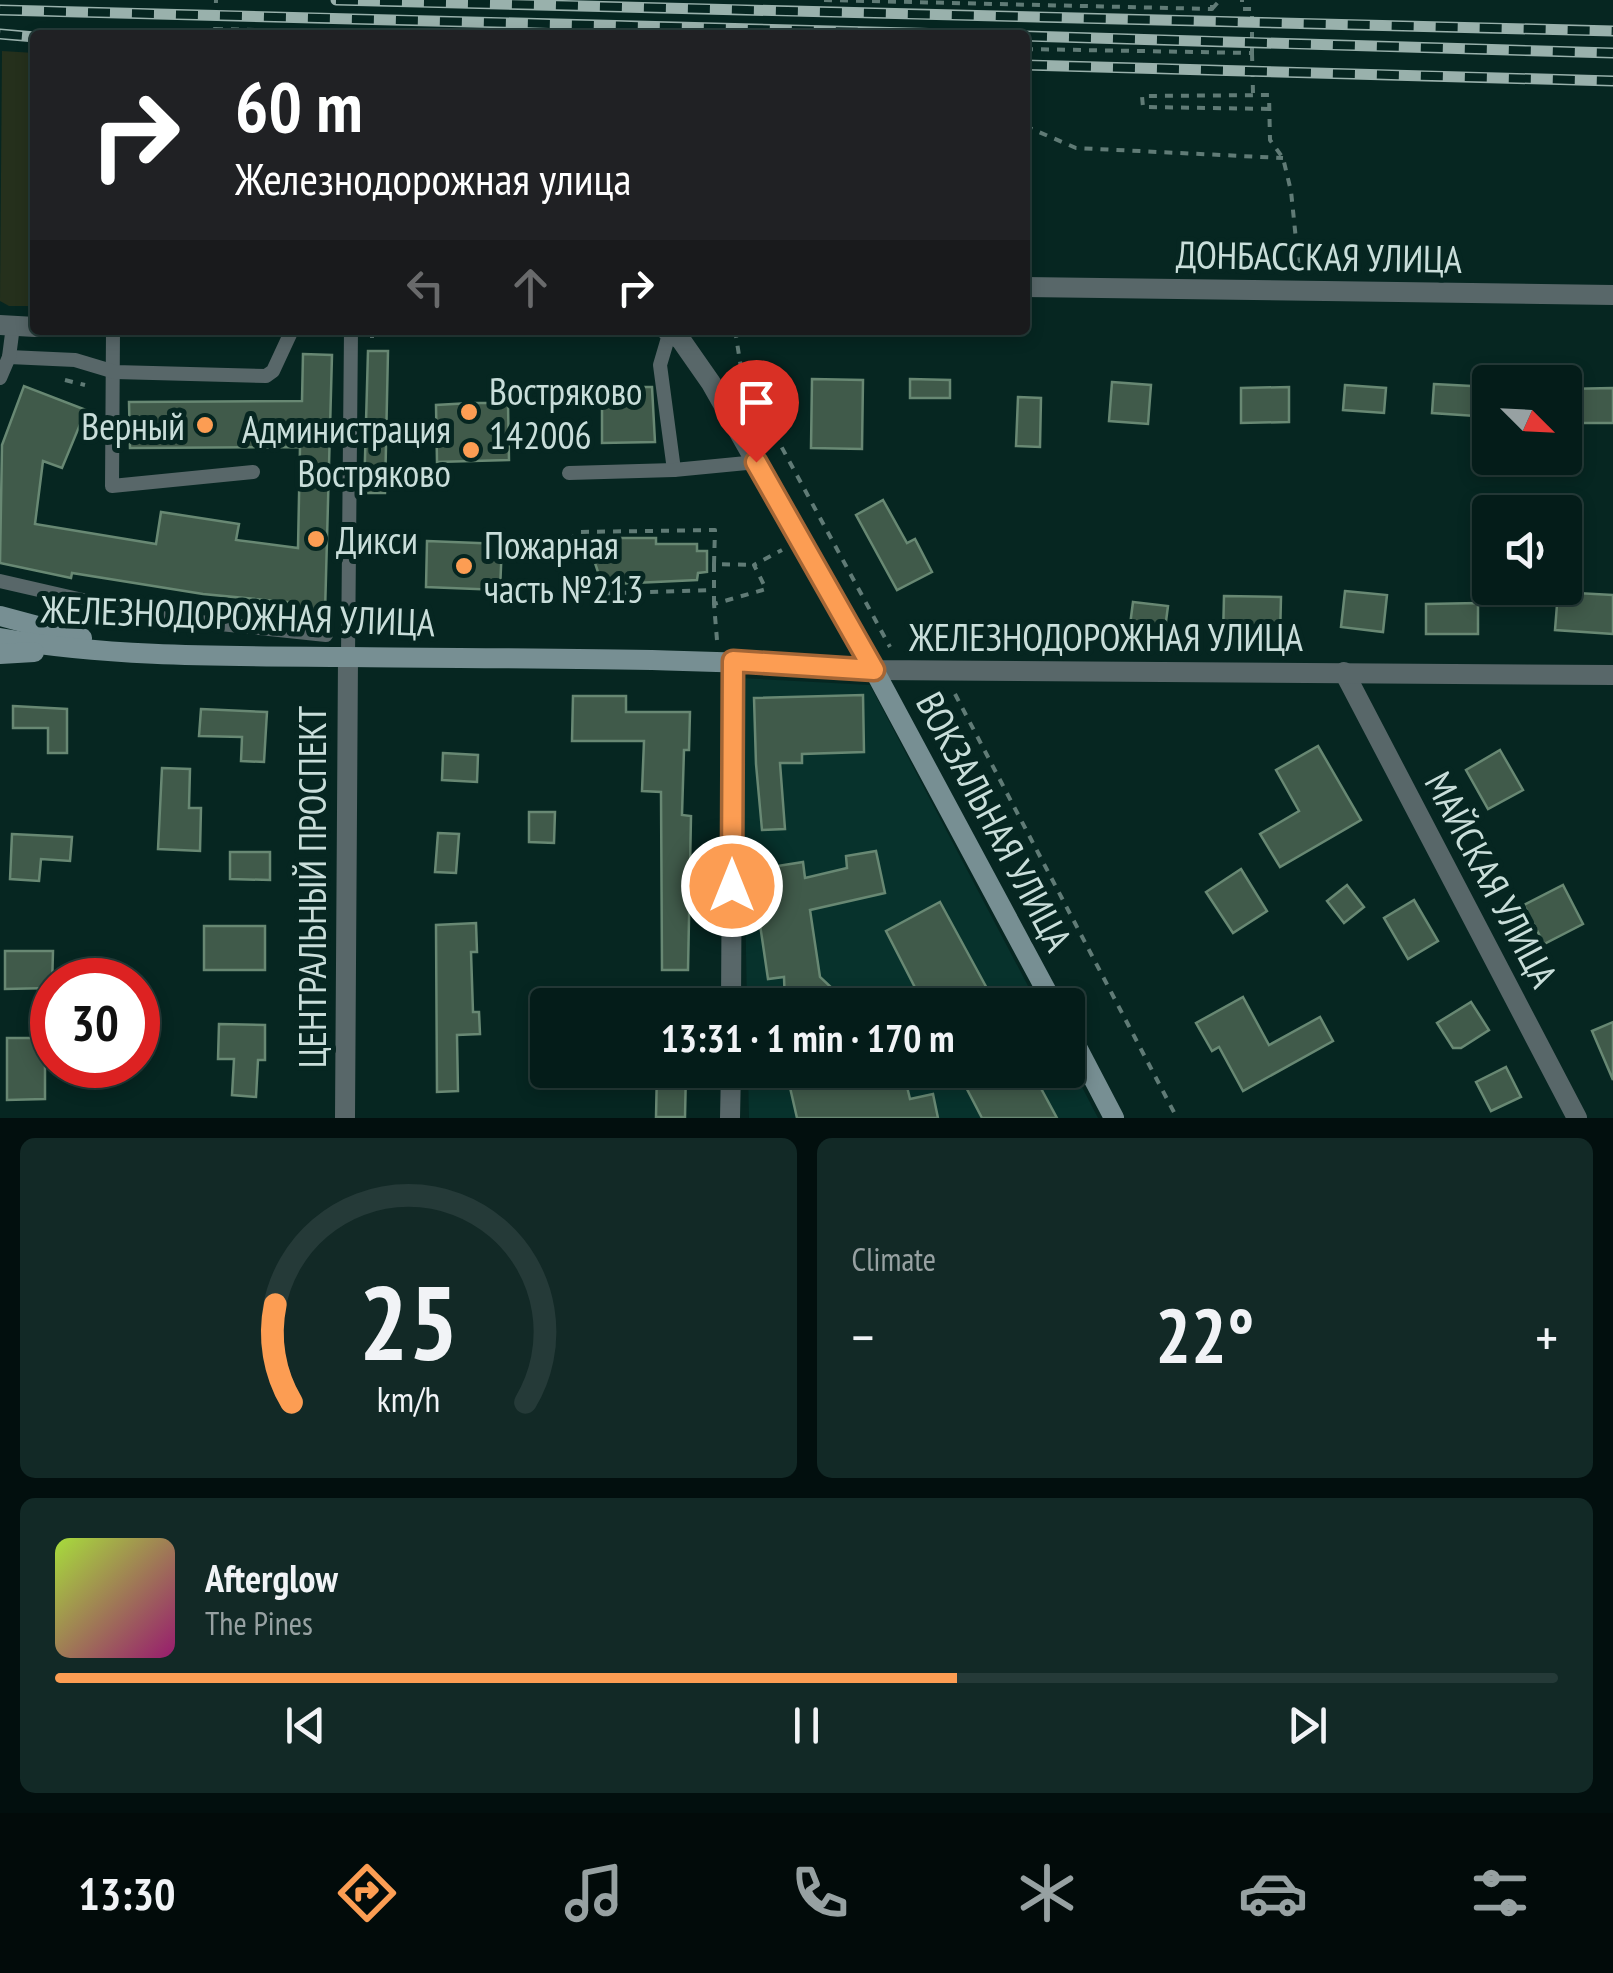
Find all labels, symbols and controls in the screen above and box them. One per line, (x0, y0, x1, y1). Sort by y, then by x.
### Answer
text: 60 m (235, 61, 363, 151)
icon: right (70, 70, 200, 200)
text: Железнодорожная улица (235, 149, 631, 207)
street label: ДОНБАССКАЯ УЛИЦА (1176, 229, 1462, 283)
icon: left (398, 260, 453, 315)
icon: ahead (503, 260, 558, 315)
icon: right (608, 260, 663, 315)
pin (714, 360, 799, 463)
north arrow (1472, 365, 1582, 475)
map controls (1472, 365, 1582, 605)
place label: Востряково 142006 (489, 366, 642, 459)
icon: arrive (729, 375, 784, 430)
place label: Верный (81, 401, 185, 450)
marker: Востряково 142006 (458, 401, 480, 423)
place label: Администрация Востряково (242, 404, 451, 497)
marker: Верный (194, 414, 216, 436)
marker: Администрация Востряково (460, 439, 482, 461)
button: sound (1472, 495, 1582, 605)
place label: Дикси (336, 515, 418, 564)
place label: Пожарная часть №213 (484, 520, 644, 613)
marker: Дикси (305, 528, 327, 550)
marker: Пожарная часть №213 (453, 555, 475, 577)
street label: ЖЕЛЕЗНОДОРОЖНАЯ УЛИЦА (39, 584, 436, 646)
street label: ЖЕЛЕЗНОДОРОЖНАЯ УЛИЦА (908, 612, 1303, 661)
street label: ВОКЗАЛЬНАЯ УЛИЦА (906, 683, 1084, 959)
street label: ЦЕНТРАЛЬНЫЙ ПРОСПЕКТ (287, 706, 336, 1068)
street label: МАЙСКАЯ УЛИЦА (1415, 763, 1569, 995)
position arrow (680, 834, 784, 938)
speed limit sign: 30 (30, 958, 160, 1088)
text: 13:31 · 1 min · 170 m (661, 1013, 954, 1062)
text: Climate (852, 1238, 936, 1280)
text: 25 (359, 1254, 458, 1389)
text: 22° (1155, 1287, 1254, 1384)
text: − (852, 1301, 874, 1372)
text: + (1535, 1301, 1558, 1372)
text: km/h (377, 1376, 440, 1422)
text: Afterglow (205, 1553, 338, 1602)
text: The Pines (205, 1602, 313, 1644)
icon: previous (278, 1698, 333, 1753)
icon: pause (779, 1698, 834, 1753)
icon: next (1280, 1698, 1335, 1753)
icon: directions (332, 1858, 402, 1928)
icon: music (559, 1858, 629, 1928)
icon: phone (785, 1858, 855, 1928)
icon: climate (1012, 1858, 1082, 1928)
icon: car (1238, 1858, 1308, 1928)
icon: filters (1465, 1858, 1535, 1928)
text: 13:30 (78, 1864, 176, 1922)

